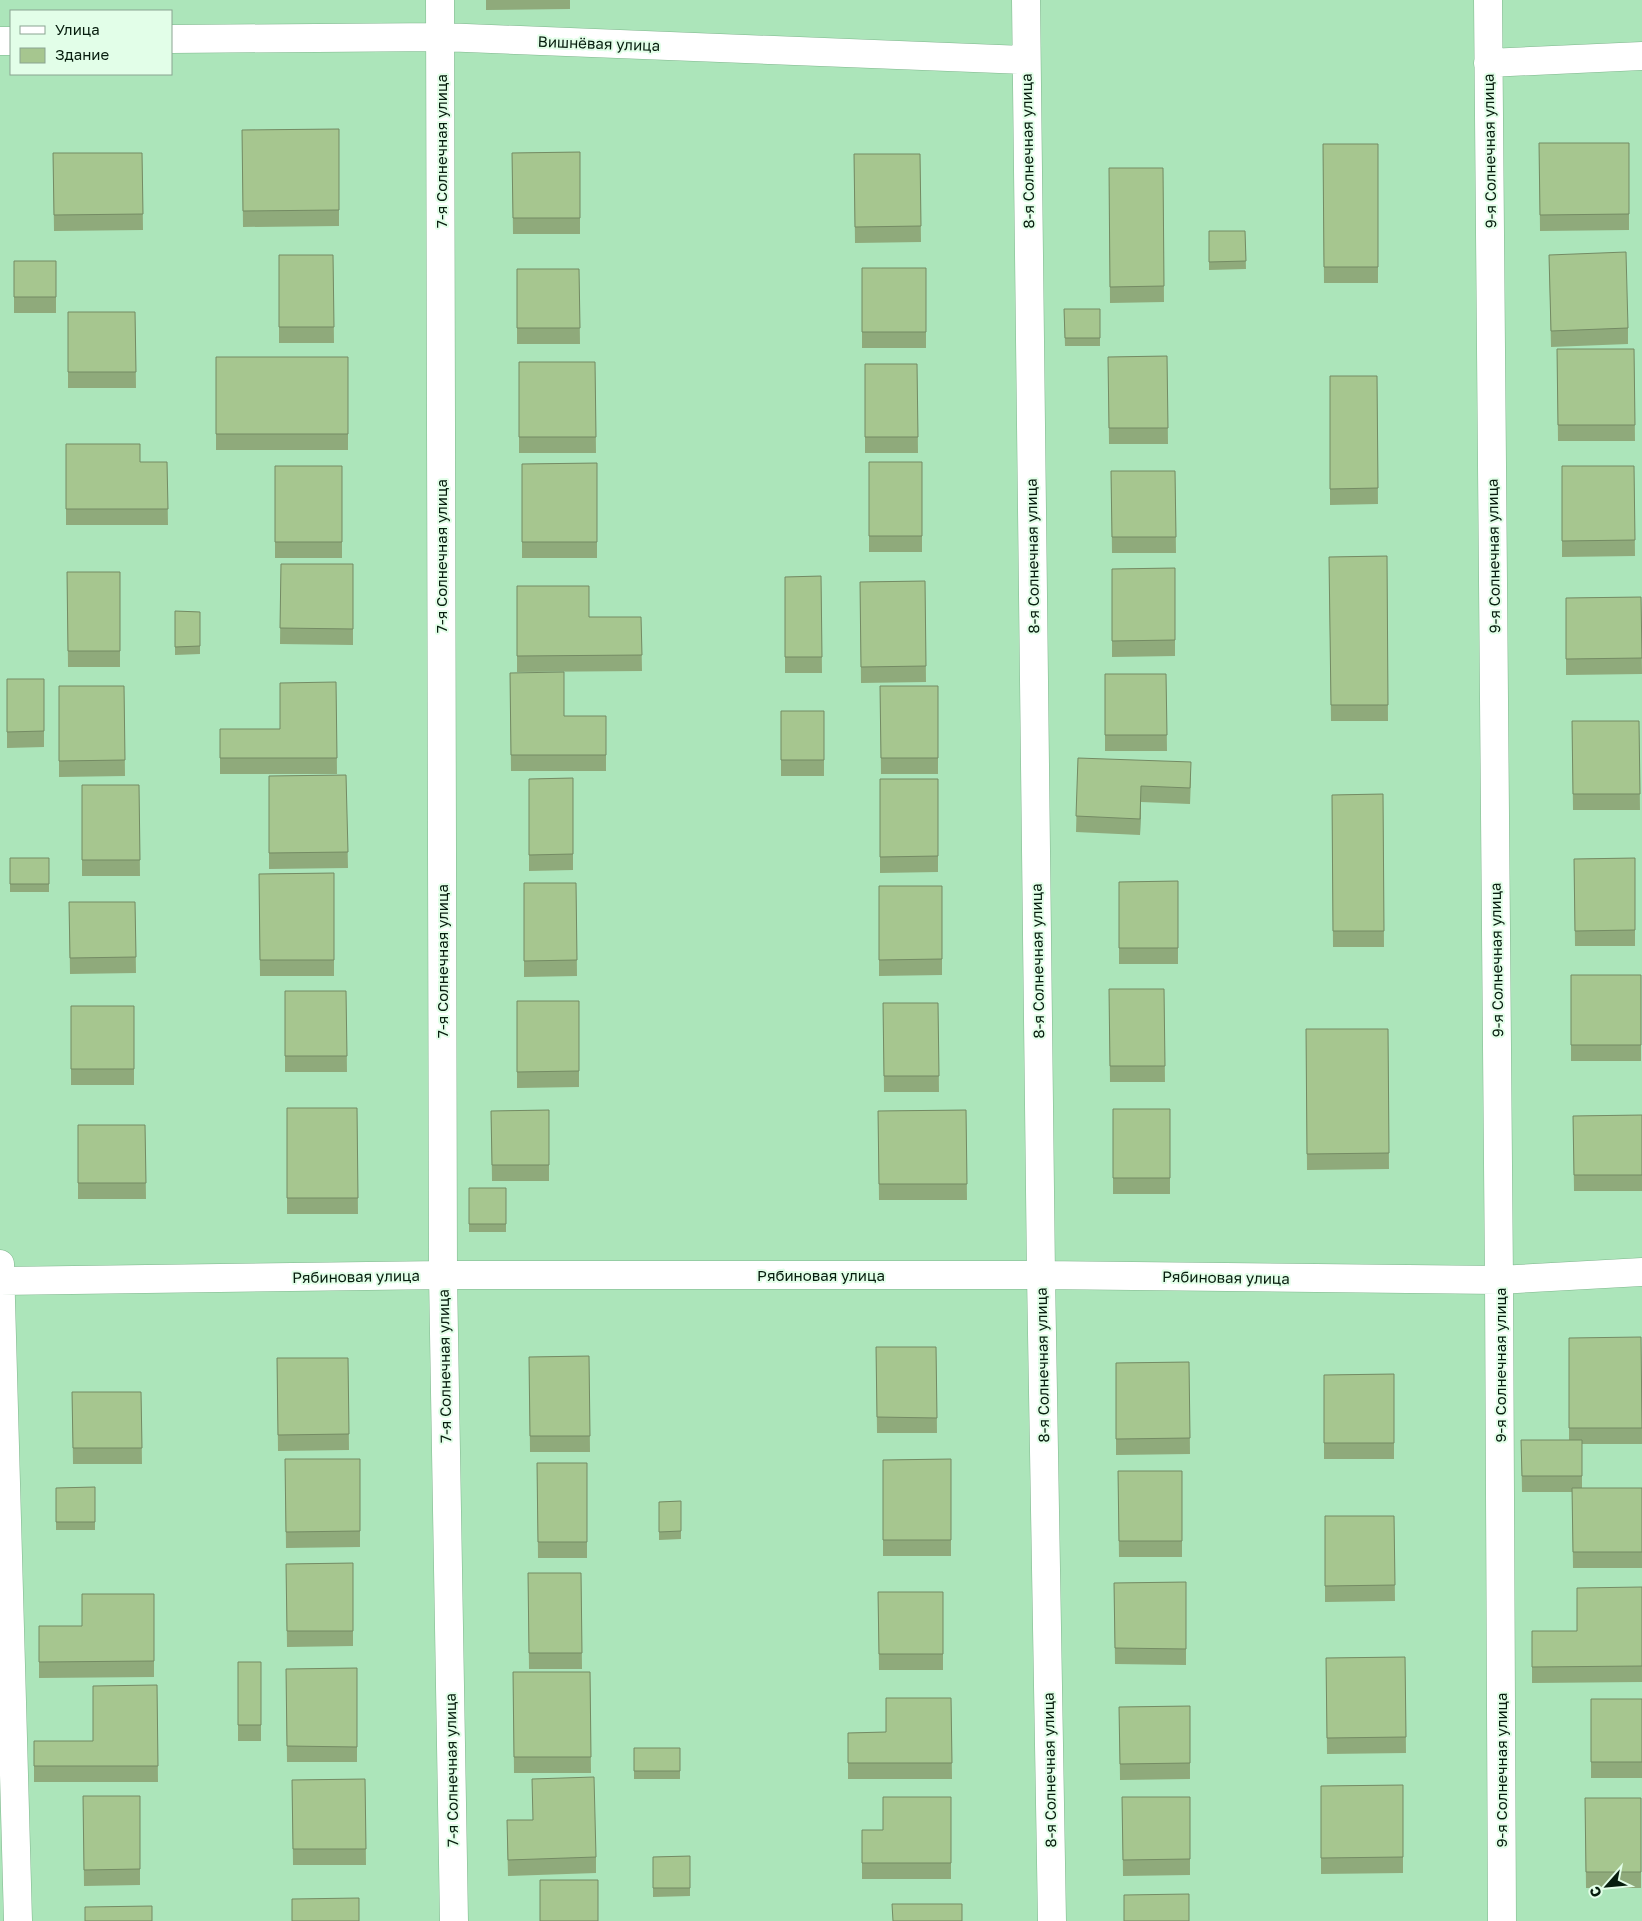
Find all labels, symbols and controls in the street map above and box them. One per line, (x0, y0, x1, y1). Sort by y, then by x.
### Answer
legend (10, 10, 172, 75)
text: Улица (55, 20, 100, 38)
street label: Вишнёвая улица (538, 32, 660, 54)
text: Здание (55, 45, 109, 63)
street label: 8-я Солнечная улица (1017, 73, 1037, 229)
street label: 9-я Солнечная улица (1479, 73, 1499, 229)
street label: 7-я Солнечная улица (432, 74, 450, 228)
street label: 8-я Солнечная улица (1022, 478, 1042, 634)
street label: 9-я Солнечная улица (1483, 478, 1503, 634)
street label: 7-я Солнечная улица (432, 479, 450, 633)
street label: 9-я Солнечная улица (1486, 882, 1506, 1038)
street label: 8-я Солнечная улица (1027, 883, 1047, 1039)
street label: 7-я Солнечная улица (433, 884, 451, 1038)
street label: Рябиновая улица (292, 1266, 420, 1286)
street label: Рябиновая улица (757, 1266, 885, 1284)
street label: Рябиновая улица (1162, 1267, 1290, 1287)
street label: 8-я Солнечная улица (1032, 1287, 1052, 1443)
street label: 9-я Солнечная улица (1491, 1288, 1509, 1442)
street label: 7-я Солнечная улица (434, 1289, 454, 1443)
street label: 8-я Солнечная улица (1039, 1692, 1059, 1848)
street label: 7-я Солнечная улица (441, 1693, 461, 1847)
street label: 9-я Солнечная улица (1492, 1693, 1510, 1847)
north arrow (1582, 1861, 1632, 1911)
text: С (1585, 1884, 1605, 1900)

